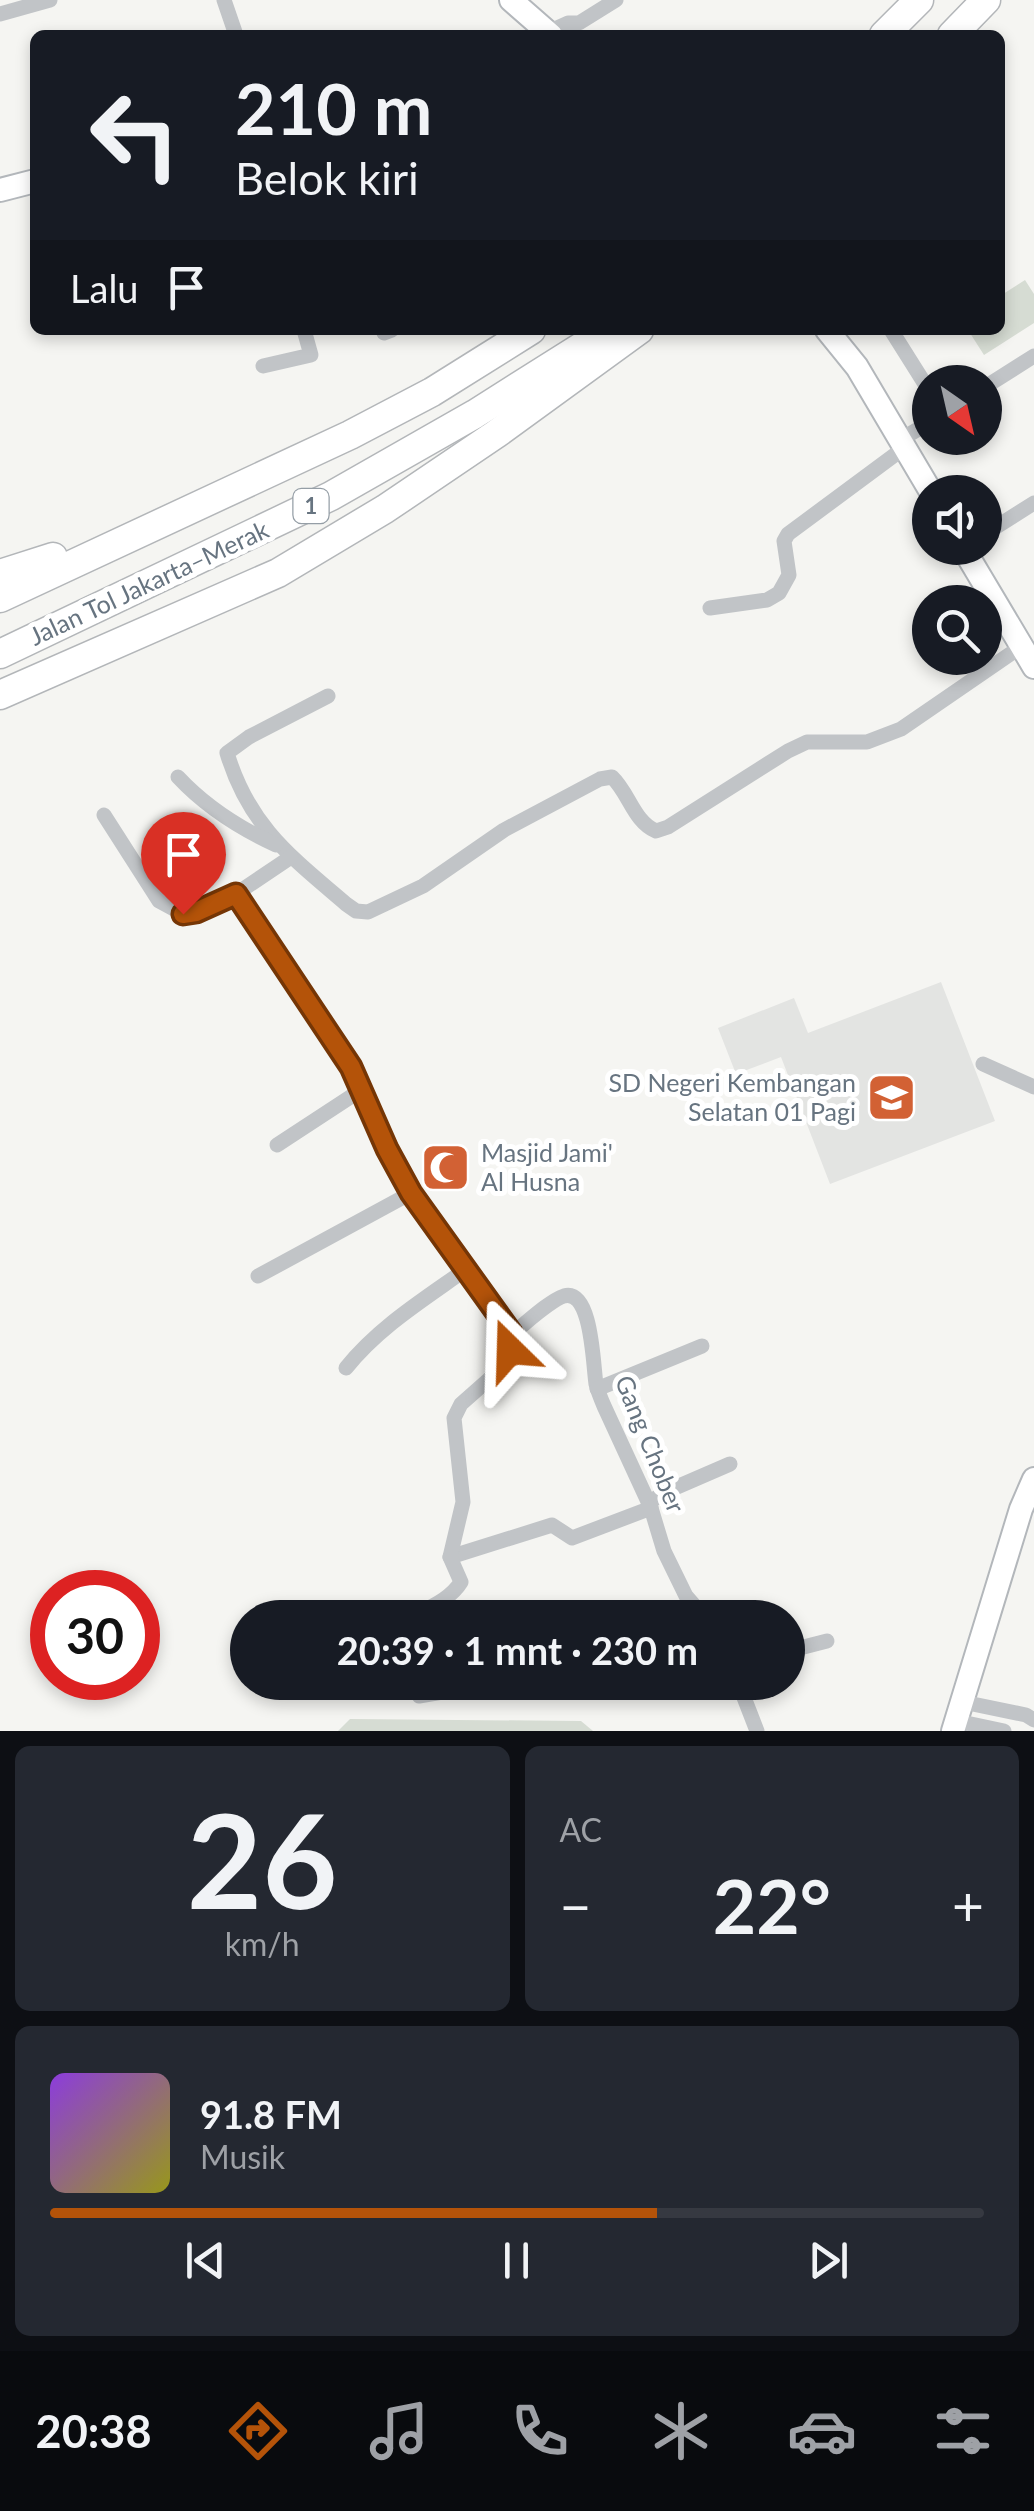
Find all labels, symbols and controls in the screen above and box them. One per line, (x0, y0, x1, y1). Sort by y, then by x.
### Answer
text: 210 m (235, 66, 432, 150)
icon: left (70, 70, 200, 200)
text: Belok kiri (235, 151, 419, 205)
icon: arrive (159, 260, 214, 315)
text: Lalu (70, 265, 139, 311)
north arrow (912, 365, 1002, 455)
map controls (912, 365, 1002, 675)
button: sound (912, 475, 1002, 565)
road number: 1 (294, 489, 328, 523)
street label: Jalan Tol Jakarta–Merak (24, 513, 273, 651)
button: search (912, 585, 1002, 675)
pin (141, 812, 226, 915)
icon: arrive (156, 827, 211, 882)
place label: SD Negeri Kembangan Selatan 01 Pagi (608, 1067, 856, 1126)
school or university icon: SD Negeri Kembangan Selatan 01 Pagi (865, 1071, 917, 1123)
place label: Masjid Jami' Al Husna (481, 1137, 613, 1196)
mosque icon: Masjid Jami' Al Husna (420, 1141, 472, 1193)
position arrow (458, 1298, 562, 1402)
street label: Gang Chober (610, 1371, 692, 1517)
speed limit sign: 30 (30, 1570, 160, 1700)
text: 20:39 · 1 mnt · 230 m (337, 1627, 698, 1673)
text: 26 (187, 1781, 338, 1937)
text: AC (560, 1810, 602, 1849)
text: 22° (713, 1860, 831, 1950)
text: − (560, 1872, 591, 1938)
text: + (952, 1872, 984, 1938)
text: km/h (225, 1924, 300, 1963)
text: 91.8 FM (200, 2091, 342, 2137)
text: Musik (200, 2137, 285, 2176)
icon: previous (178, 2233, 233, 2288)
icon: pause (489, 2233, 544, 2288)
icon: next (801, 2233, 856, 2288)
icon: directions (223, 2396, 293, 2466)
icon: music (364, 2396, 434, 2466)
icon: phone (505, 2396, 575, 2466)
icon: climate (646, 2396, 716, 2466)
icon: car (787, 2396, 857, 2466)
icon: filters (928, 2396, 998, 2466)
text: 20:38 (36, 2404, 152, 2458)

